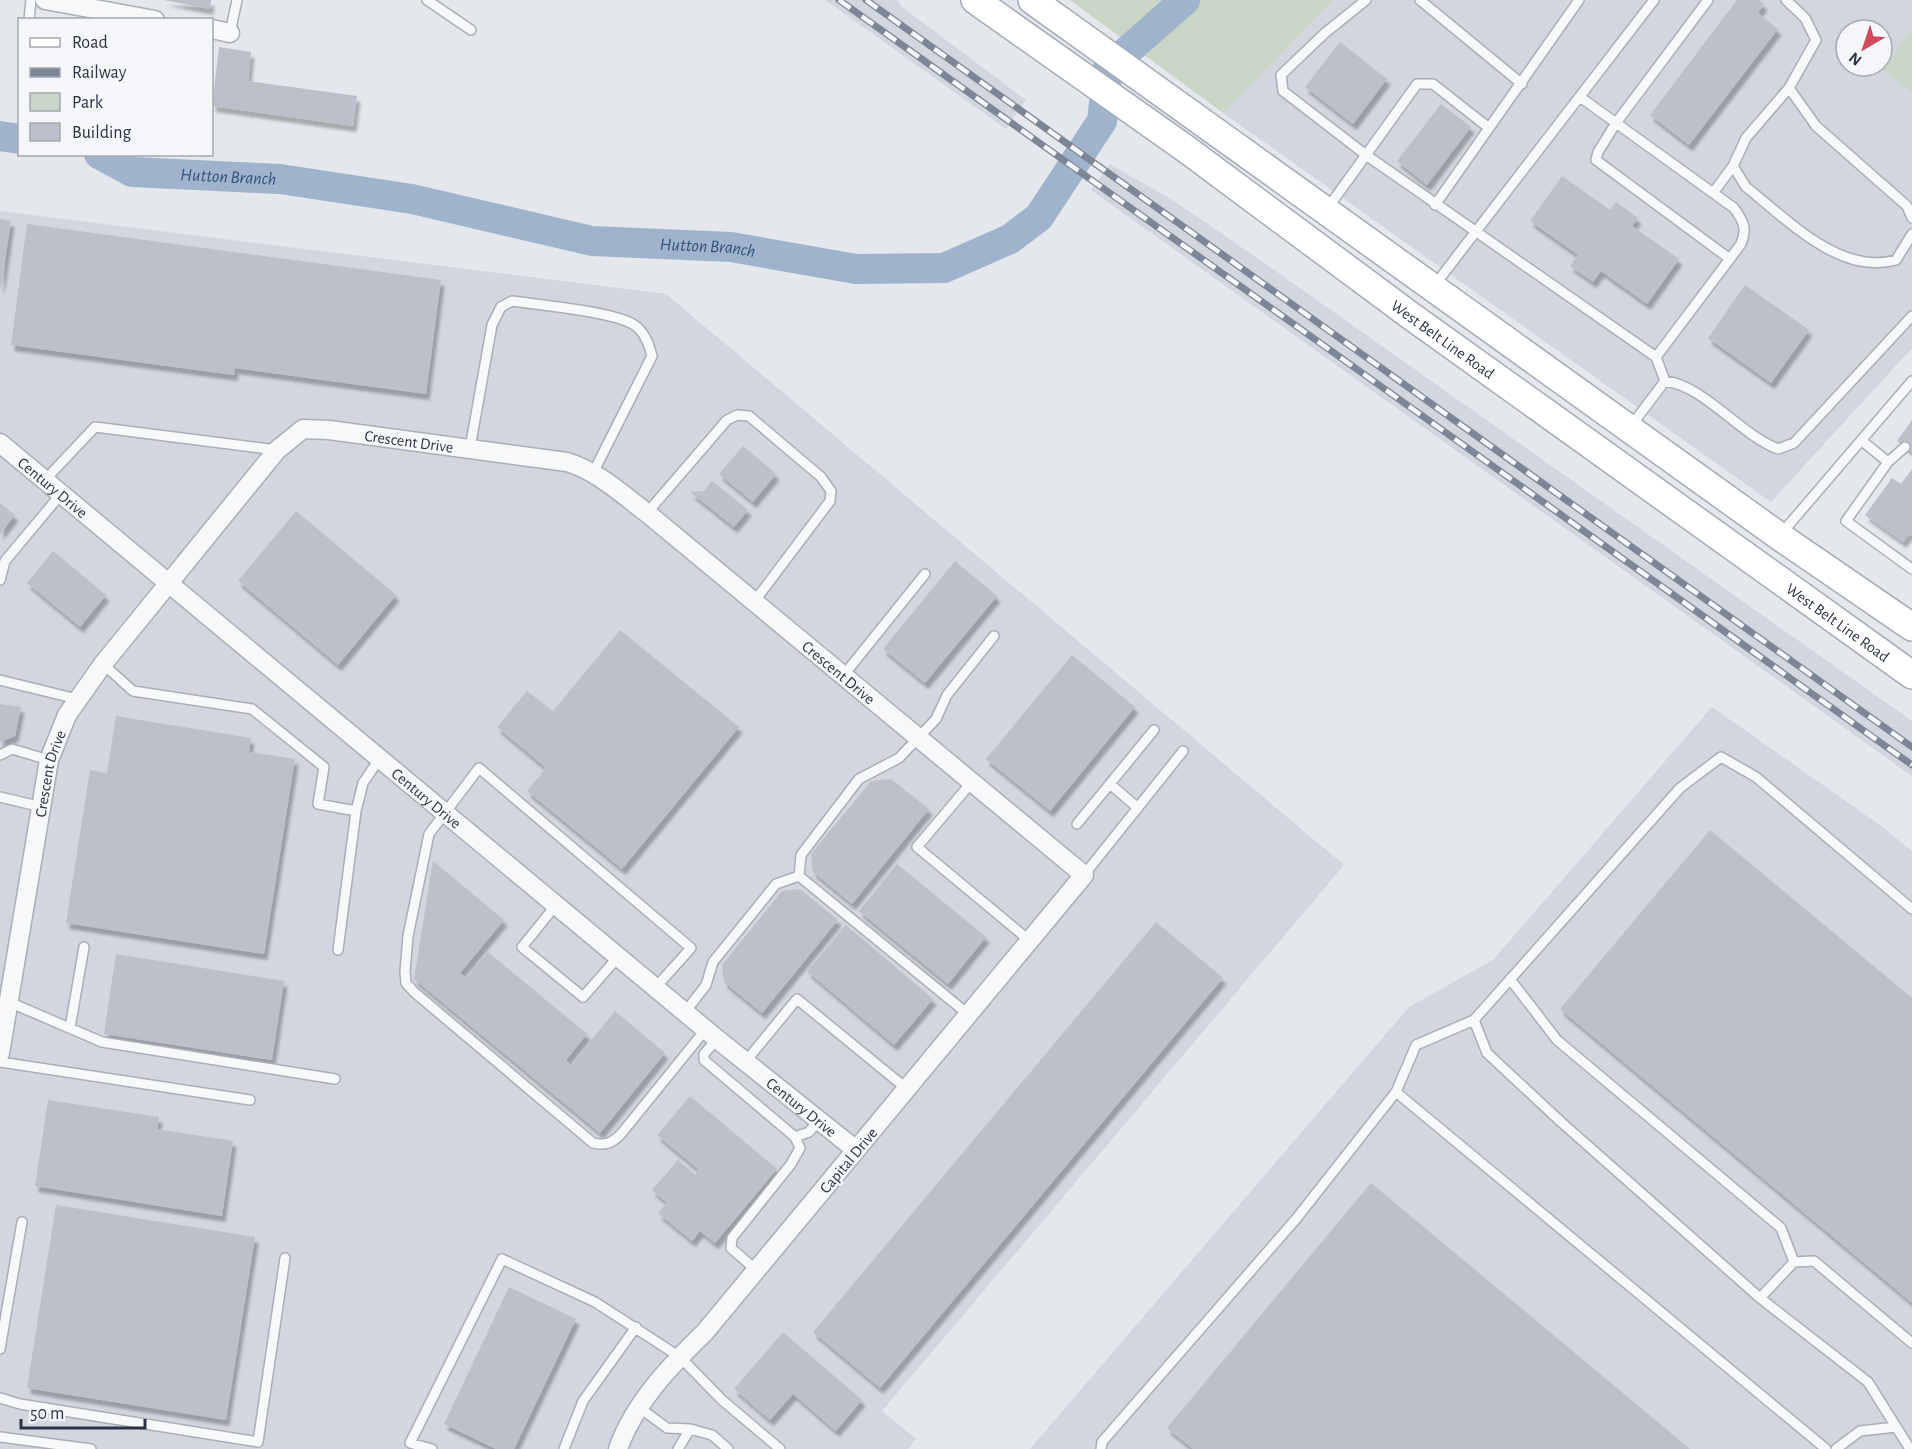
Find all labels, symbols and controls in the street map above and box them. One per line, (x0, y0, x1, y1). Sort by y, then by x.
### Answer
legend (18, 18, 213, 156)
north arrow (1834, 18, 1894, 78)
text: Road (72, 34, 108, 52)
text: N (1846, 49, 1865, 69)
text: Railway (72, 64, 127, 82)
text: Park (72, 94, 104, 112)
text: Building (72, 124, 132, 142)
water label: Hutton Branch (180, 166, 277, 189)
water label: Hutton Branch (659, 236, 757, 261)
street label: West Belt Line Road (1388, 297, 1497, 382)
street label: Crescent Drive (364, 428, 454, 456)
street label: Century Drive (15, 455, 90, 521)
street label: West Belt Line Road (1783, 581, 1892, 665)
street label: Crescent Drive (799, 638, 878, 707)
street label: Crescent Drive (33, 728, 69, 818)
street label: Century Drive (388, 765, 464, 832)
street label: Century Drive (763, 1075, 839, 1140)
street label: Capital Drive (817, 1125, 881, 1196)
scale bar (21, 1392, 146, 1430)
text: 50 m (30, 1405, 64, 1423)

